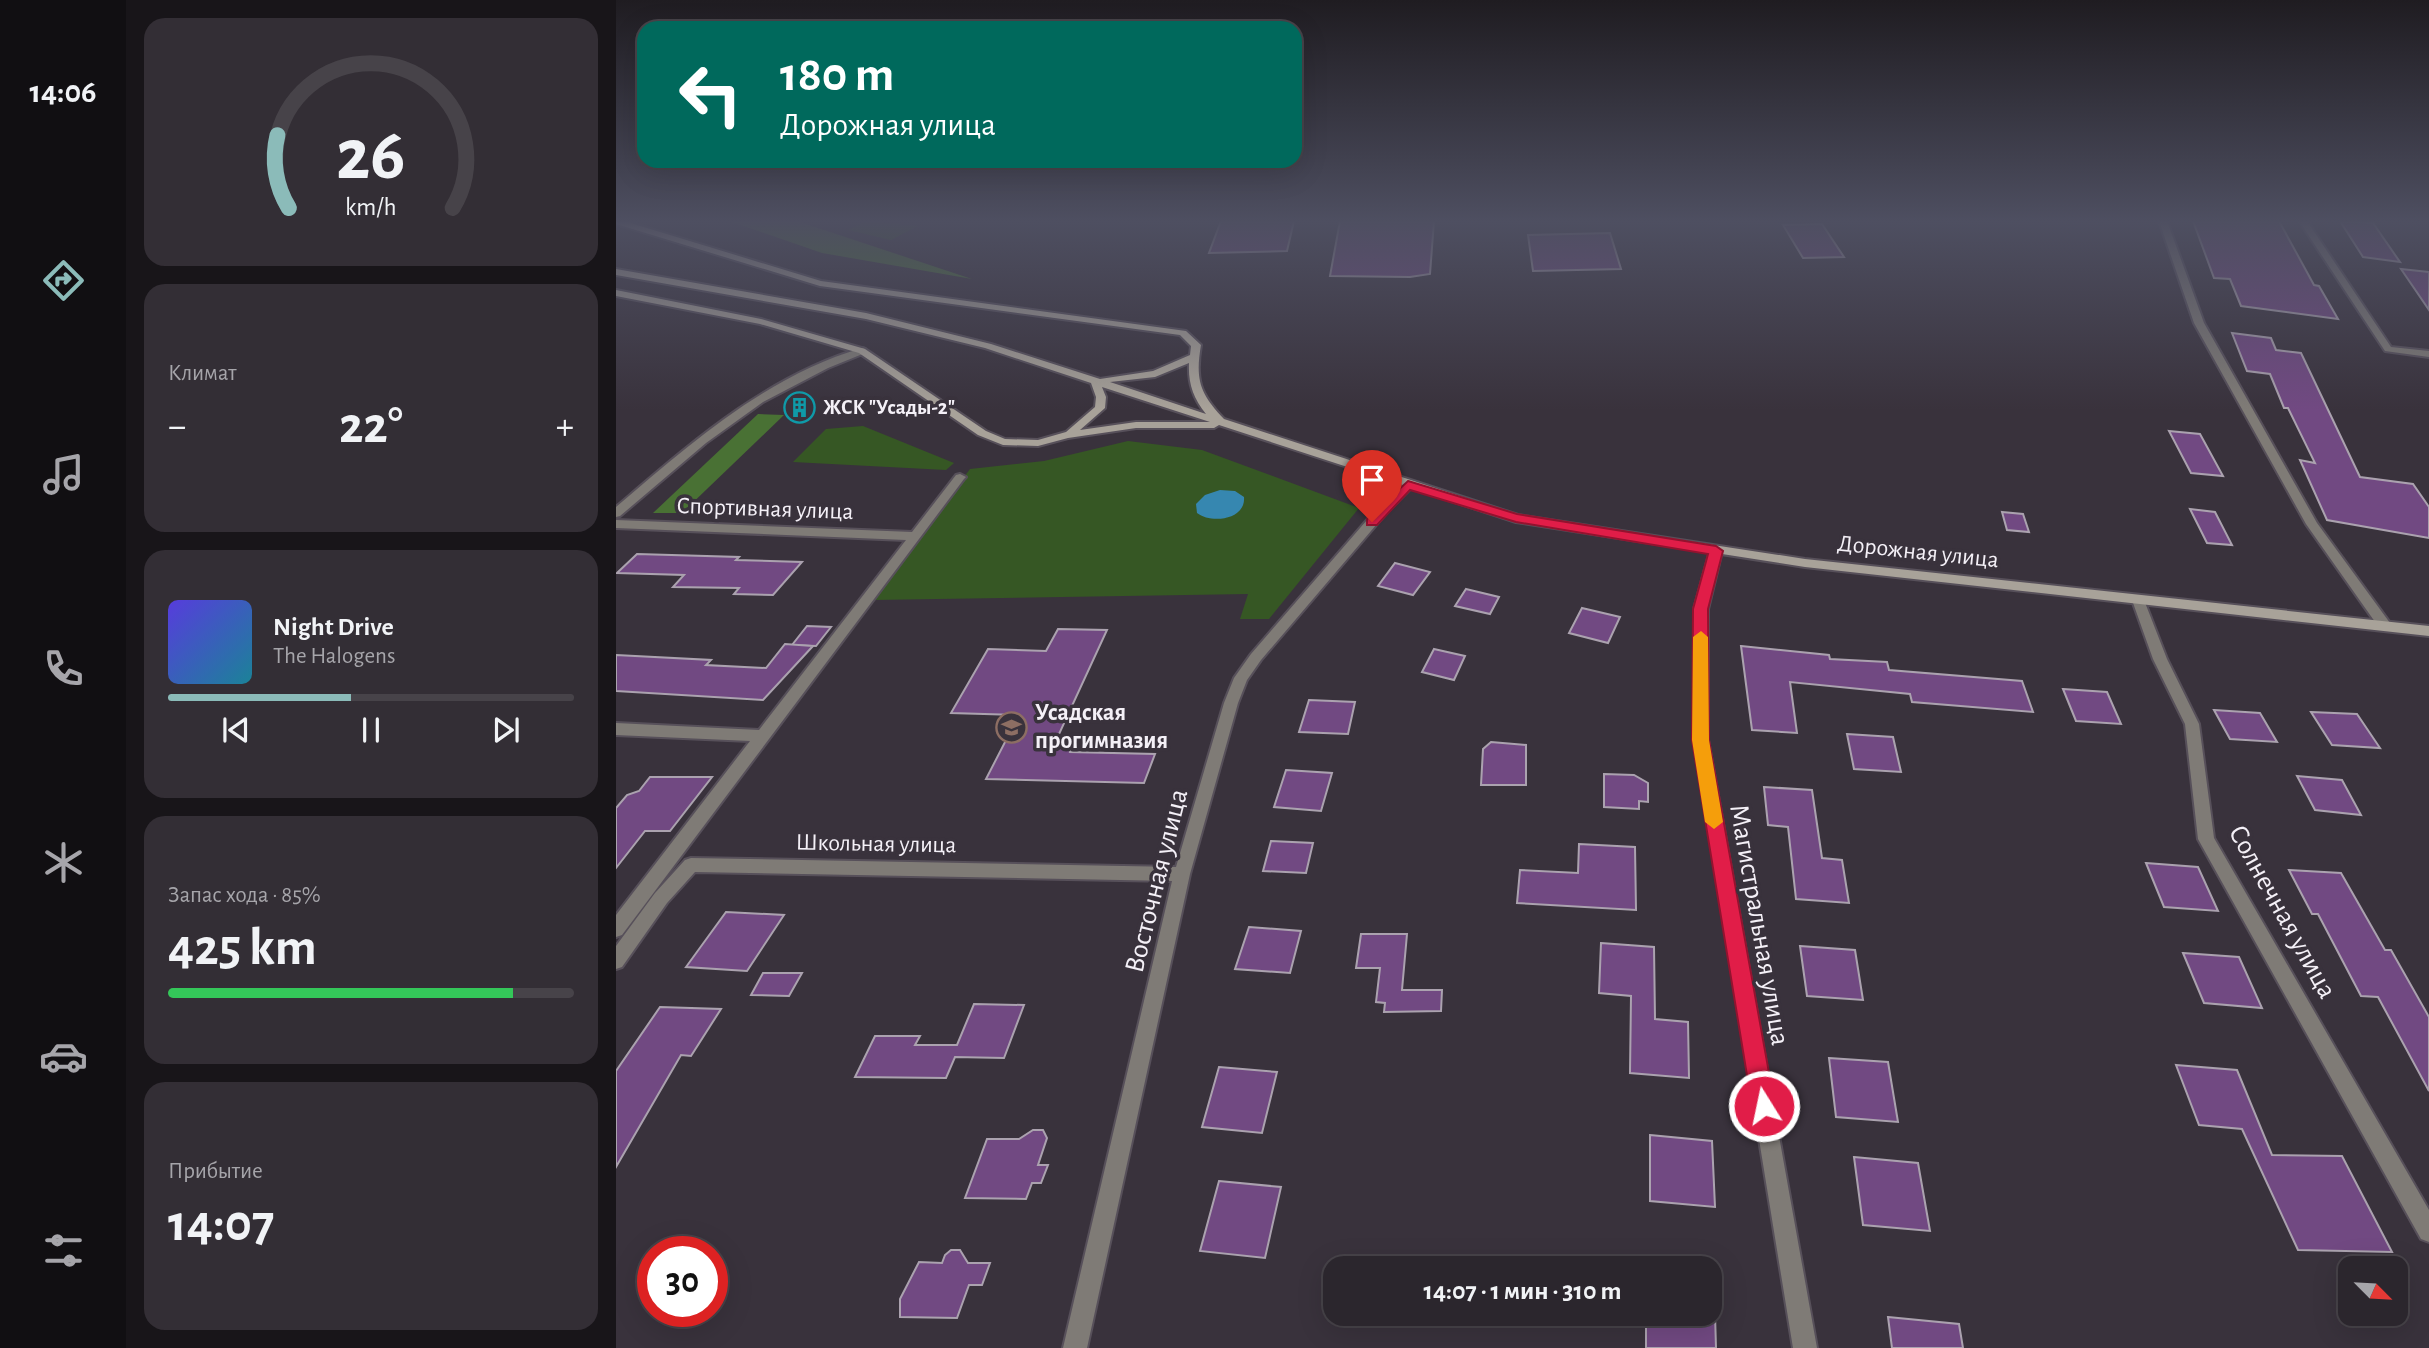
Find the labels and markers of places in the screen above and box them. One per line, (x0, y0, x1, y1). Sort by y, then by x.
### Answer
building icon: ЖСК "Усады-2" (783, 390, 817, 424)
place label: ЖСК "Усады-2" (823, 397, 955, 418)
pin (1342, 450, 1402, 522)
place label: Усадская прогимназия (1035, 701, 1168, 753)
school or university icon: Усадская прогимназия (995, 710, 1029, 744)

